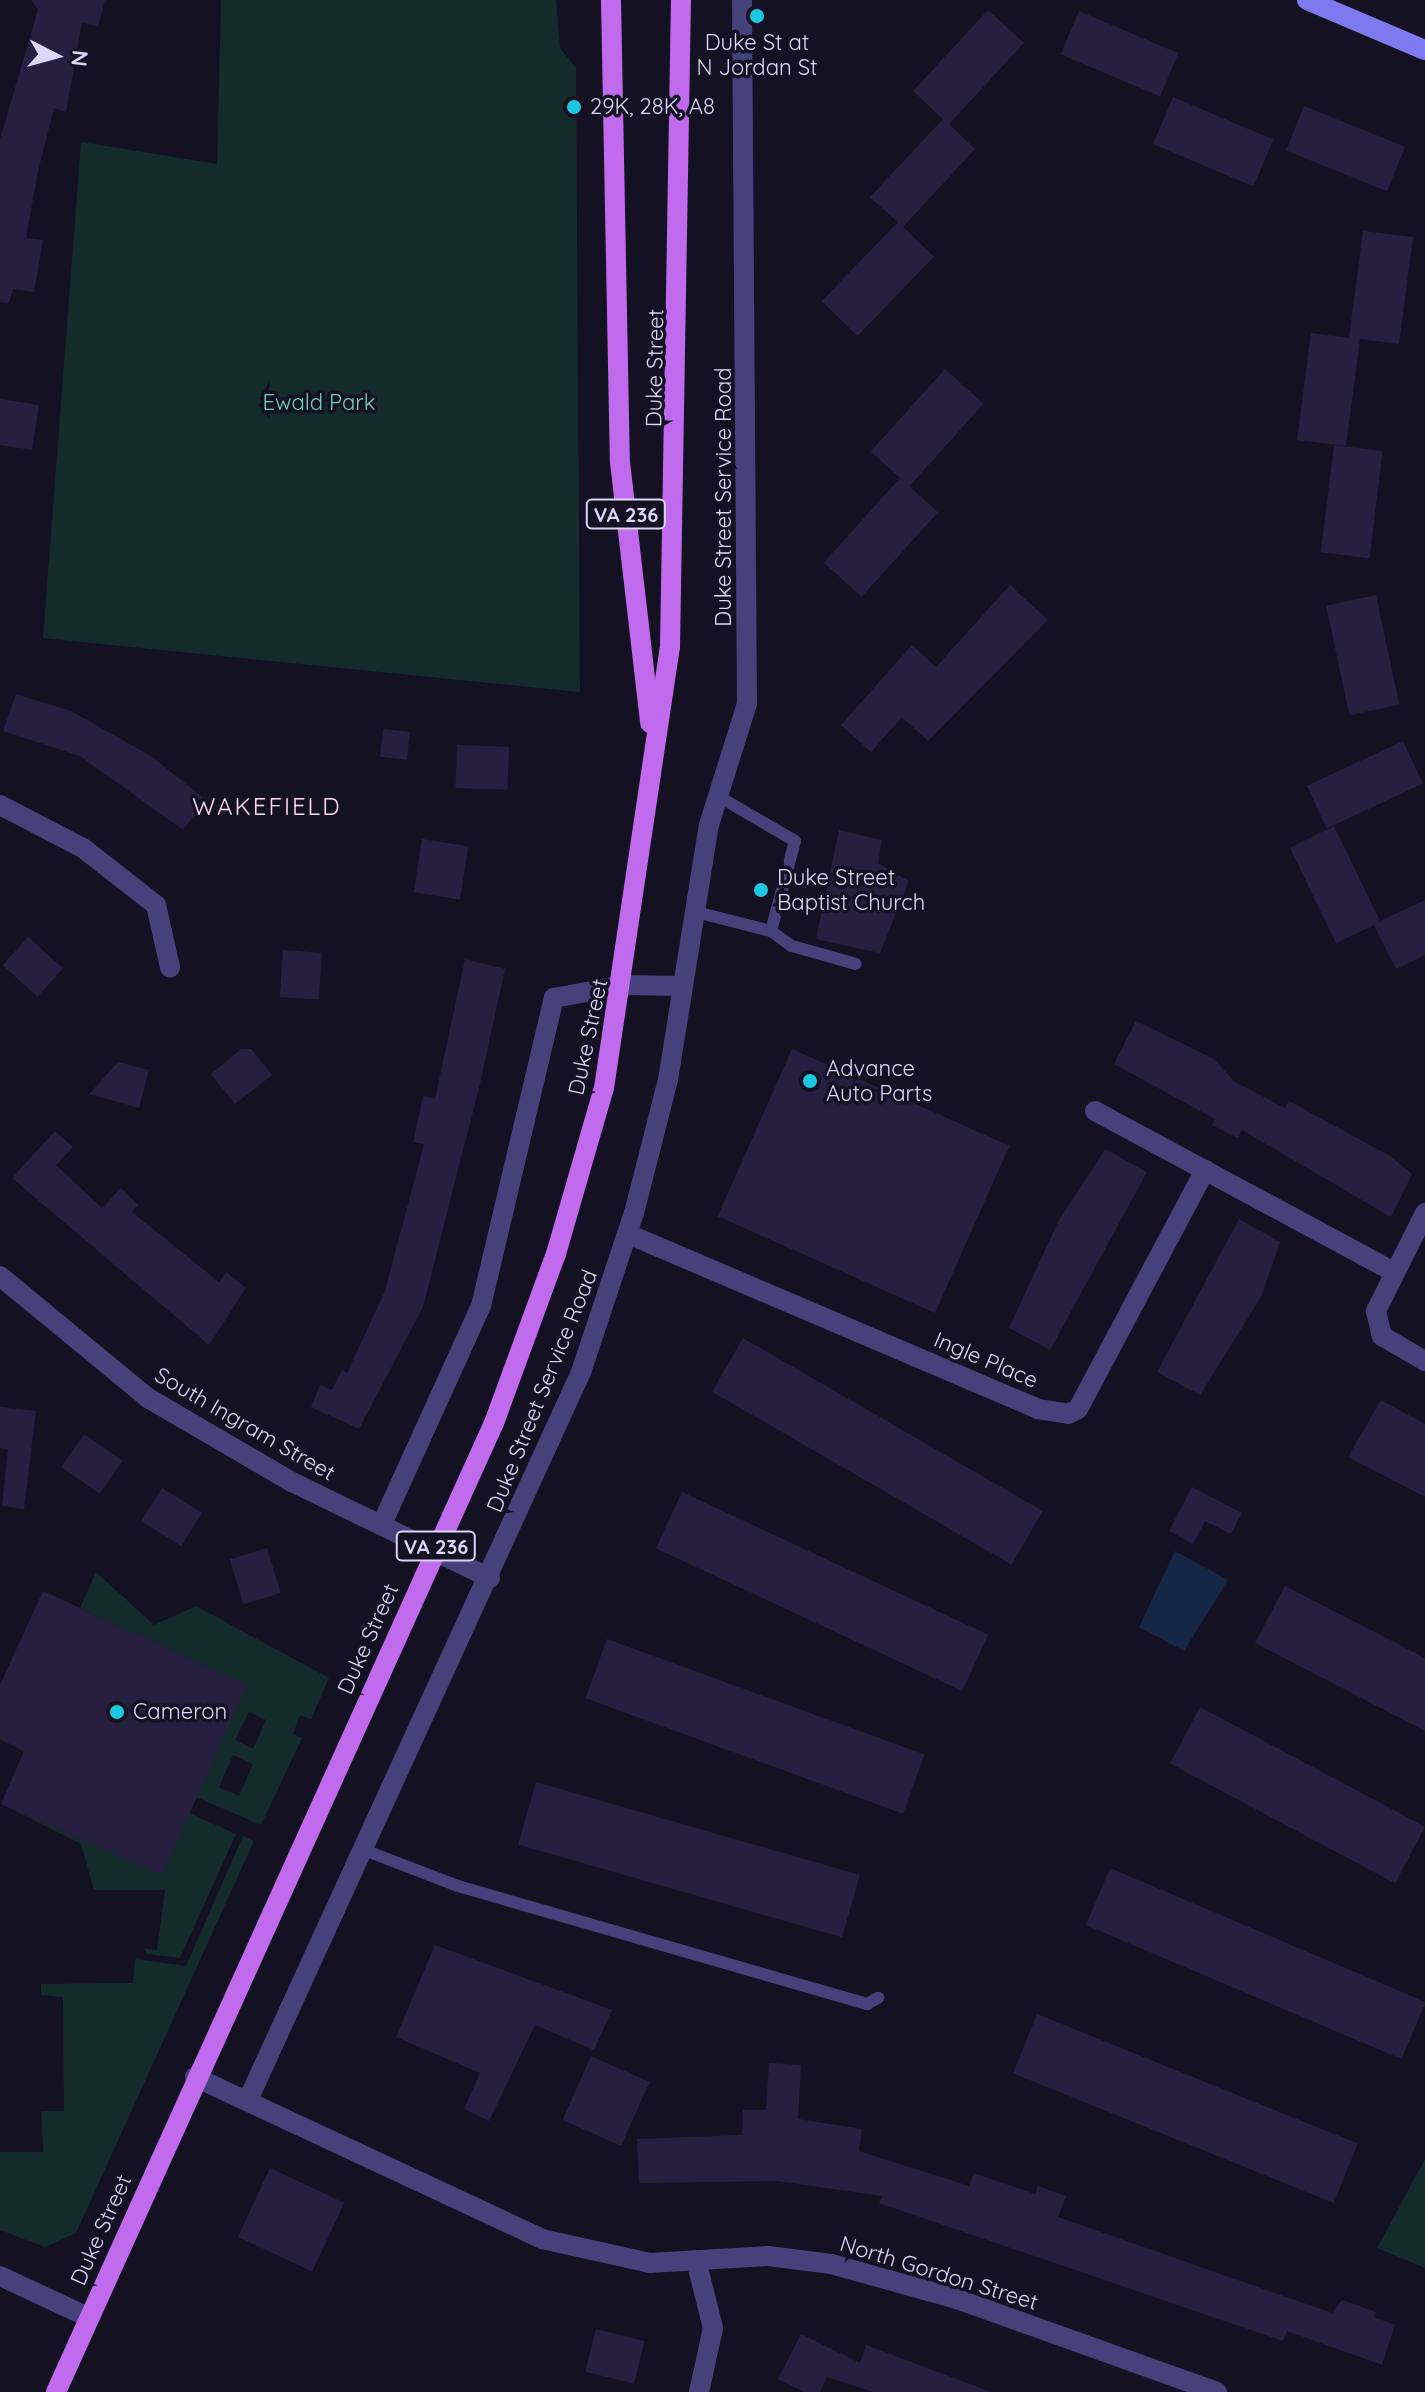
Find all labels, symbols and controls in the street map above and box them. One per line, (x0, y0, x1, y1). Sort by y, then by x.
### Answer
marker: Duke St at N Jordan St (748, 7, 766, 25)
north arrow (16, 16, 96, 96)
place label: Duke St at N Jordan St (696, 29, 818, 80)
text: N (65, 49, 95, 68)
place label: 29K, 28K, A8 (590, 94, 715, 120)
marker: 29K, 28K, A8 (565, 98, 583, 116)
street label: Duke Street (641, 309, 669, 427)
street label: Duke Street Service Road (711, 367, 737, 627)
park label: Ewald Park (262, 390, 376, 416)
road number: VA 236 (584, 498, 668, 530)
district label: WAKEFIELD (192, 793, 342, 821)
place label: Duke Street Baptist Church (777, 864, 925, 916)
marker: Duke Street Baptist Church (752, 881, 770, 899)
street label: Duke Street (563, 976, 613, 1098)
place label: Advance Auto Parts (826, 1055, 932, 1106)
marker: Advance Auto Parts (801, 1072, 819, 1090)
street label: Duke Street Service Road (481, 1266, 603, 1516)
street label: Ingle Place (930, 1326, 1042, 1394)
street label: South Ingram Street (150, 1362, 340, 1486)
road number: VA 236 (394, 1530, 478, 1562)
street label: Duke Street (332, 1580, 404, 1698)
place label: Cameron (133, 1699, 227, 1725)
marker: Cameron (108, 1703, 126, 1721)
street label: Duke Street (65, 2171, 137, 2289)
street label: North Gordon Street (837, 2230, 1041, 2316)

